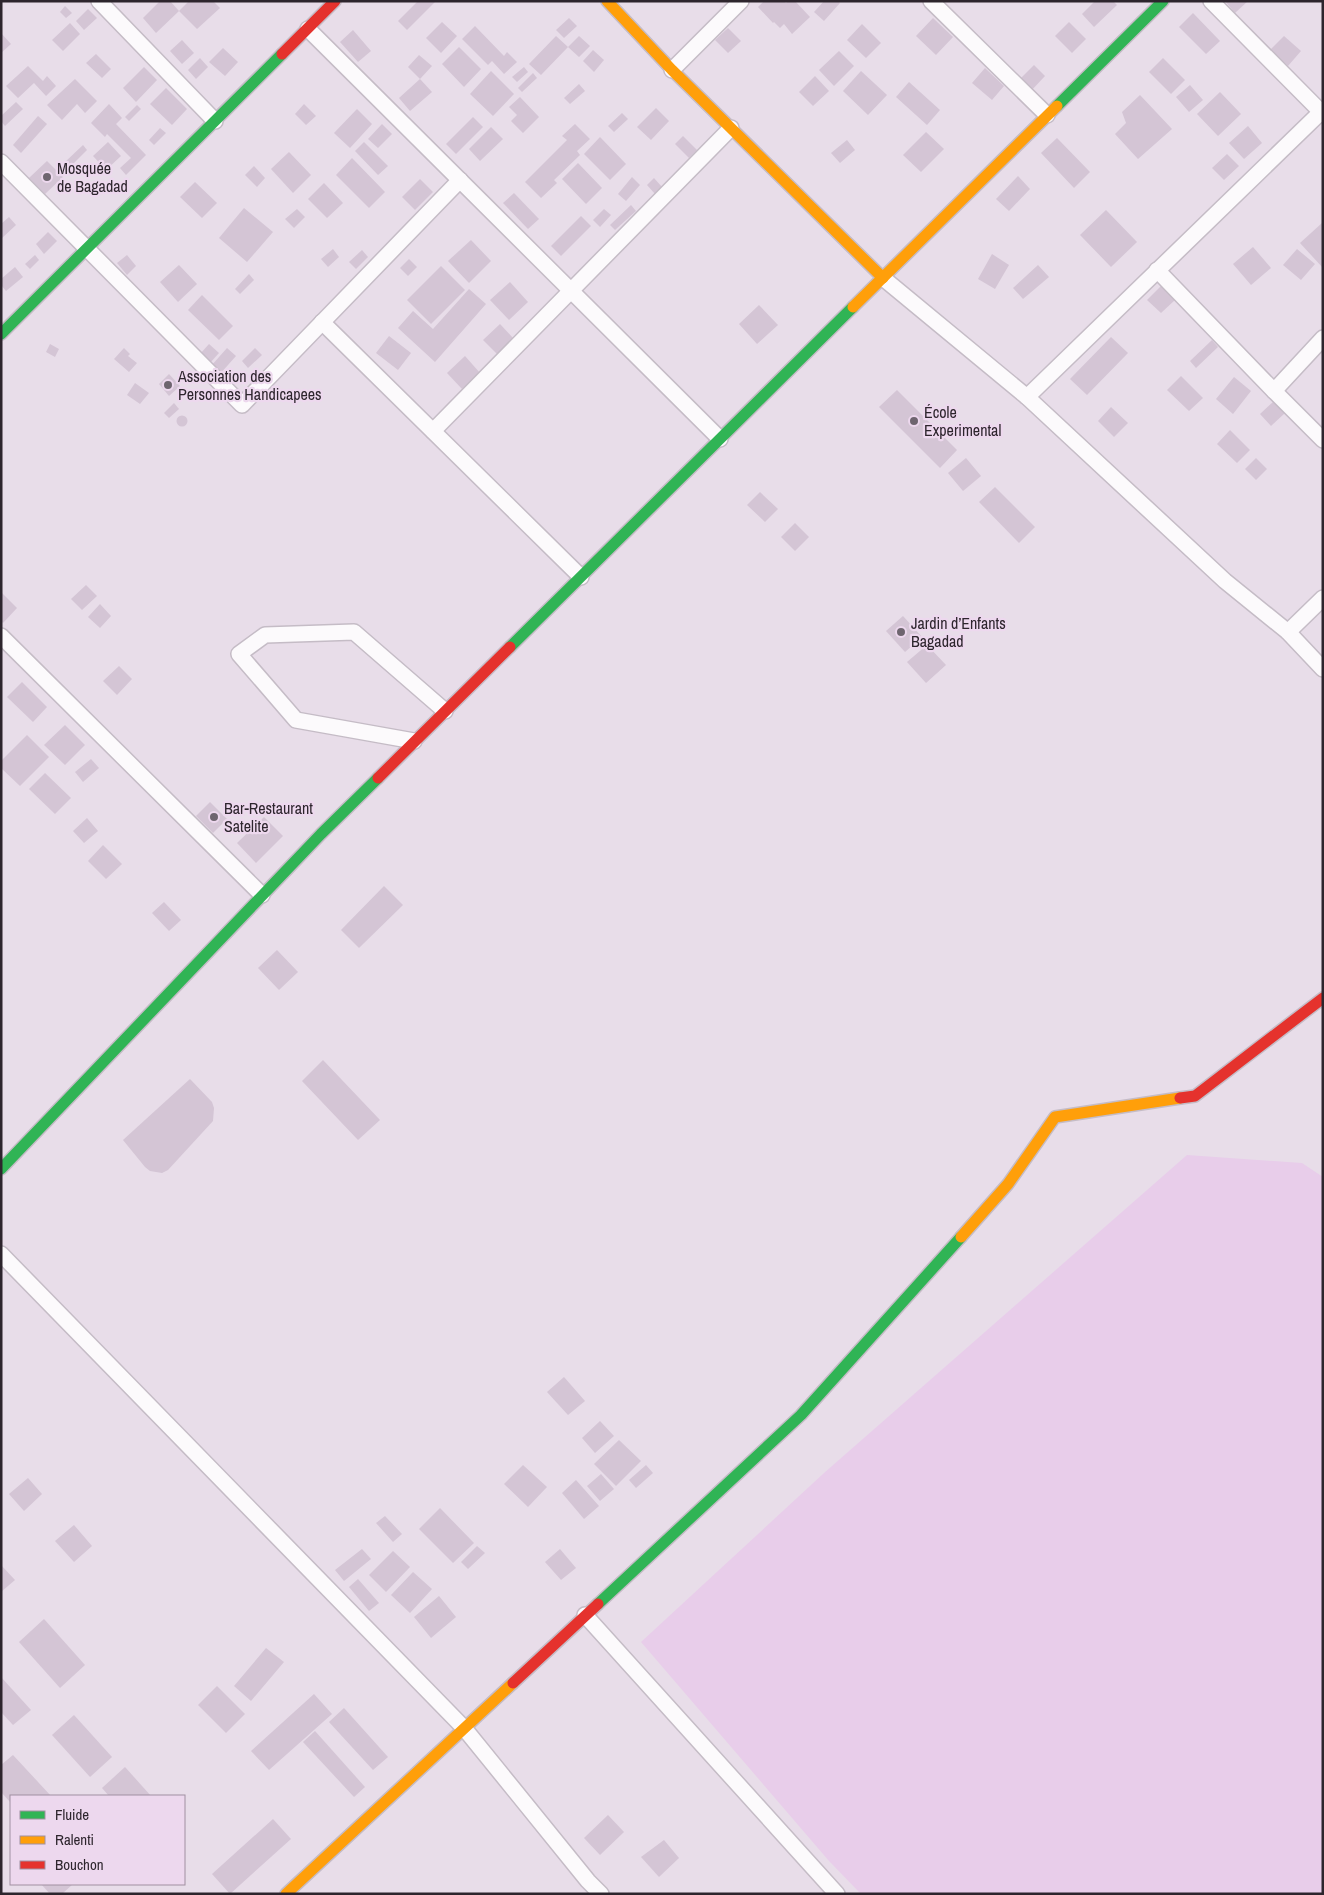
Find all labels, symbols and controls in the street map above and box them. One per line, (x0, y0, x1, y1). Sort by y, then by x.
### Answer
place label: Mosquée de Bagadad (57, 157, 128, 197)
marker: Mosquée de Bagadad (41, 171, 53, 183)
place label: Association des Personnes Handicapees (177, 365, 322, 405)
marker: Association des Personnes Handicapees (162, 379, 174, 391)
place label: École Experimental (924, 401, 1001, 441)
marker: École Experimental (908, 415, 920, 427)
place label: Jardin d’Enfants Bagadad (911, 612, 1006, 652)
marker: Jardin d’Enfants Bagadad (895, 626, 907, 638)
place label: Bar-Restaurant Satelite (224, 797, 313, 837)
marker: Bar-Restaurant Satelite (208, 811, 220, 823)
legend (10, 1795, 185, 1885)
text: Fluide (55, 1804, 89, 1825)
text: Ralenti (55, 1829, 94, 1850)
text: Bouchon (55, 1854, 104, 1875)

